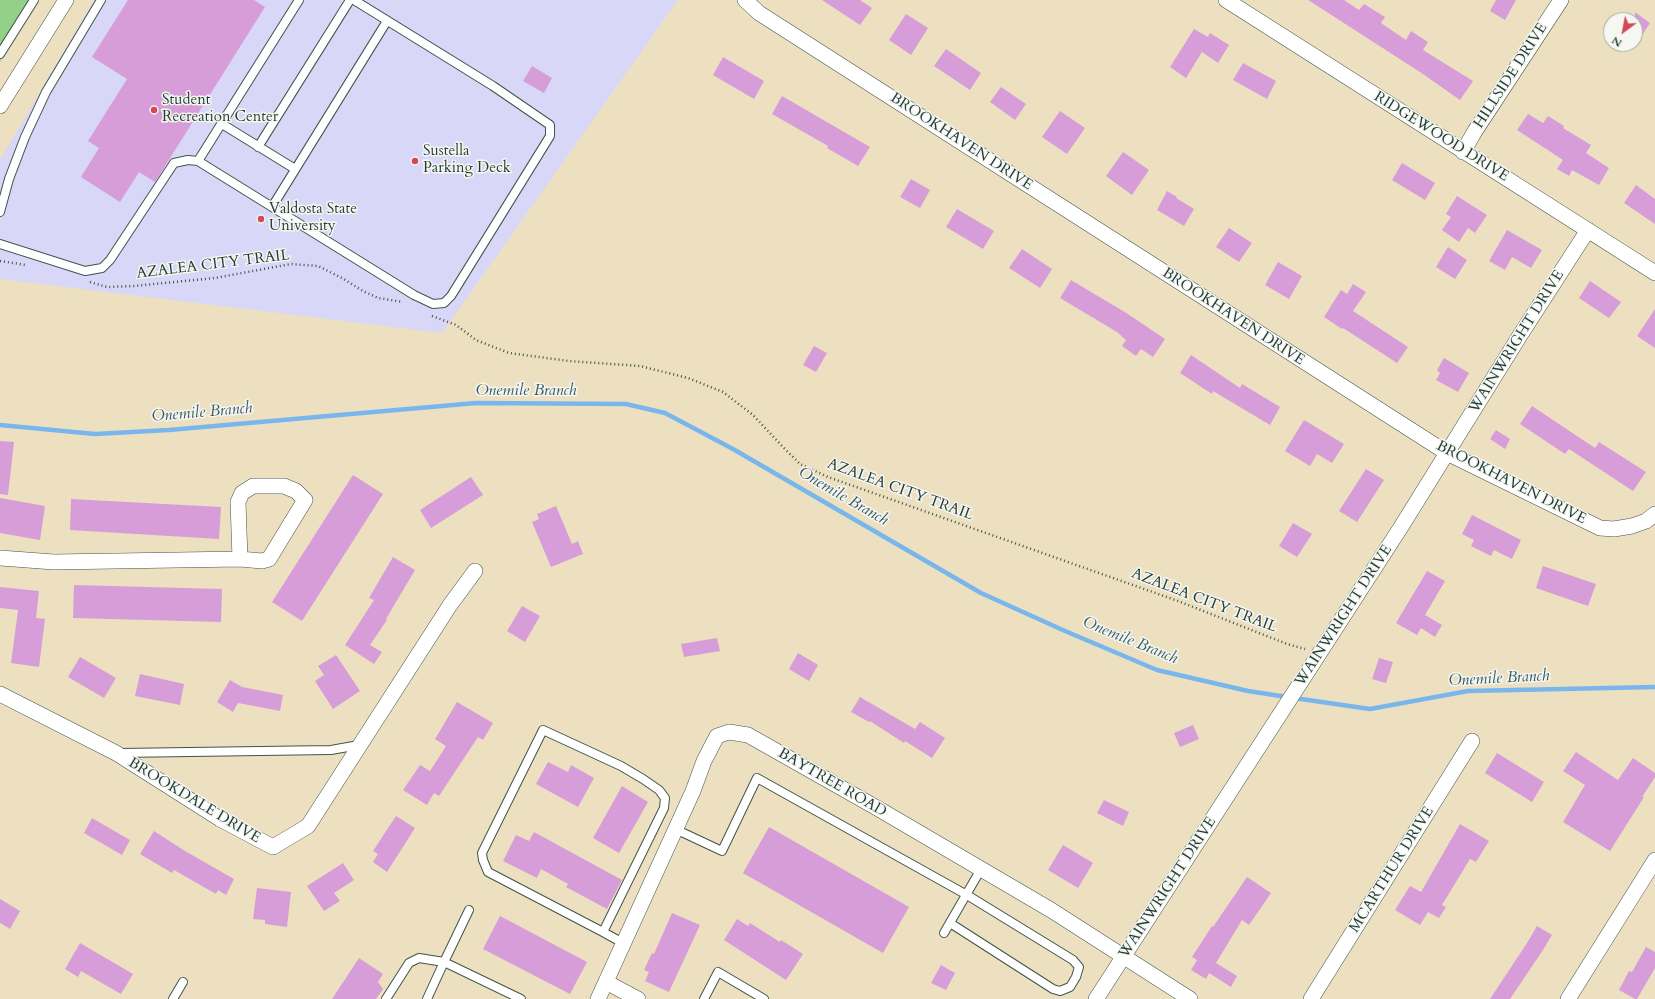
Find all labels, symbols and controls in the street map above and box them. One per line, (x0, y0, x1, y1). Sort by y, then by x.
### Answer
north arrow (1603, 12, 1643, 52)
street label: HILLSIDE DRIVE (1470, 20, 1552, 132)
text: N (1609, 33, 1625, 51)
street label: RIDGEWOOD DRIVE (1370, 88, 1512, 186)
street label: BROOKHAVEN DRIVE (886, 89, 1036, 195)
place label: Student Recreation Center (162, 92, 278, 127)
marker: Student Recreation Center (149, 105, 159, 115)
place label: Sustella Parking Deck (423, 143, 511, 178)
marker: Sustella Parking Deck (410, 156, 420, 166)
place label: Valdosta State University (269, 201, 357, 236)
marker: Valdosta State University (256, 214, 266, 224)
street label: AZALEA CITY TRAIL (135, 247, 291, 283)
street label: BROOKHAVEN DRIVE (1158, 264, 1308, 370)
street label: WAINWRIGHT DRIVE (1466, 267, 1568, 417)
water label: Onemile Branch (476, 381, 576, 401)
water label: Onemile Branch (151, 399, 253, 427)
street label: BROOKHAVEN DRIVE (1433, 437, 1589, 529)
street label: AZALEA CITY TRAIL (825, 455, 975, 525)
water label: Onemile Branch (794, 463, 892, 531)
street label: WAINWRIGHT DRIVE (1292, 542, 1396, 690)
street label: AZALEA CITY TRAIL (1129, 565, 1279, 637)
water label: Onemile Branch (1080, 613, 1180, 669)
water label: Onemile Branch (1448, 667, 1550, 691)
street label: BAYTREE ROAD (775, 745, 889, 821)
street label: BROOKDALE DRIVE (125, 754, 263, 848)
street label: MCARTHUR DRIVE (1346, 804, 1438, 936)
street label: WAINWRIGHT DRIVE (1116, 814, 1220, 962)

